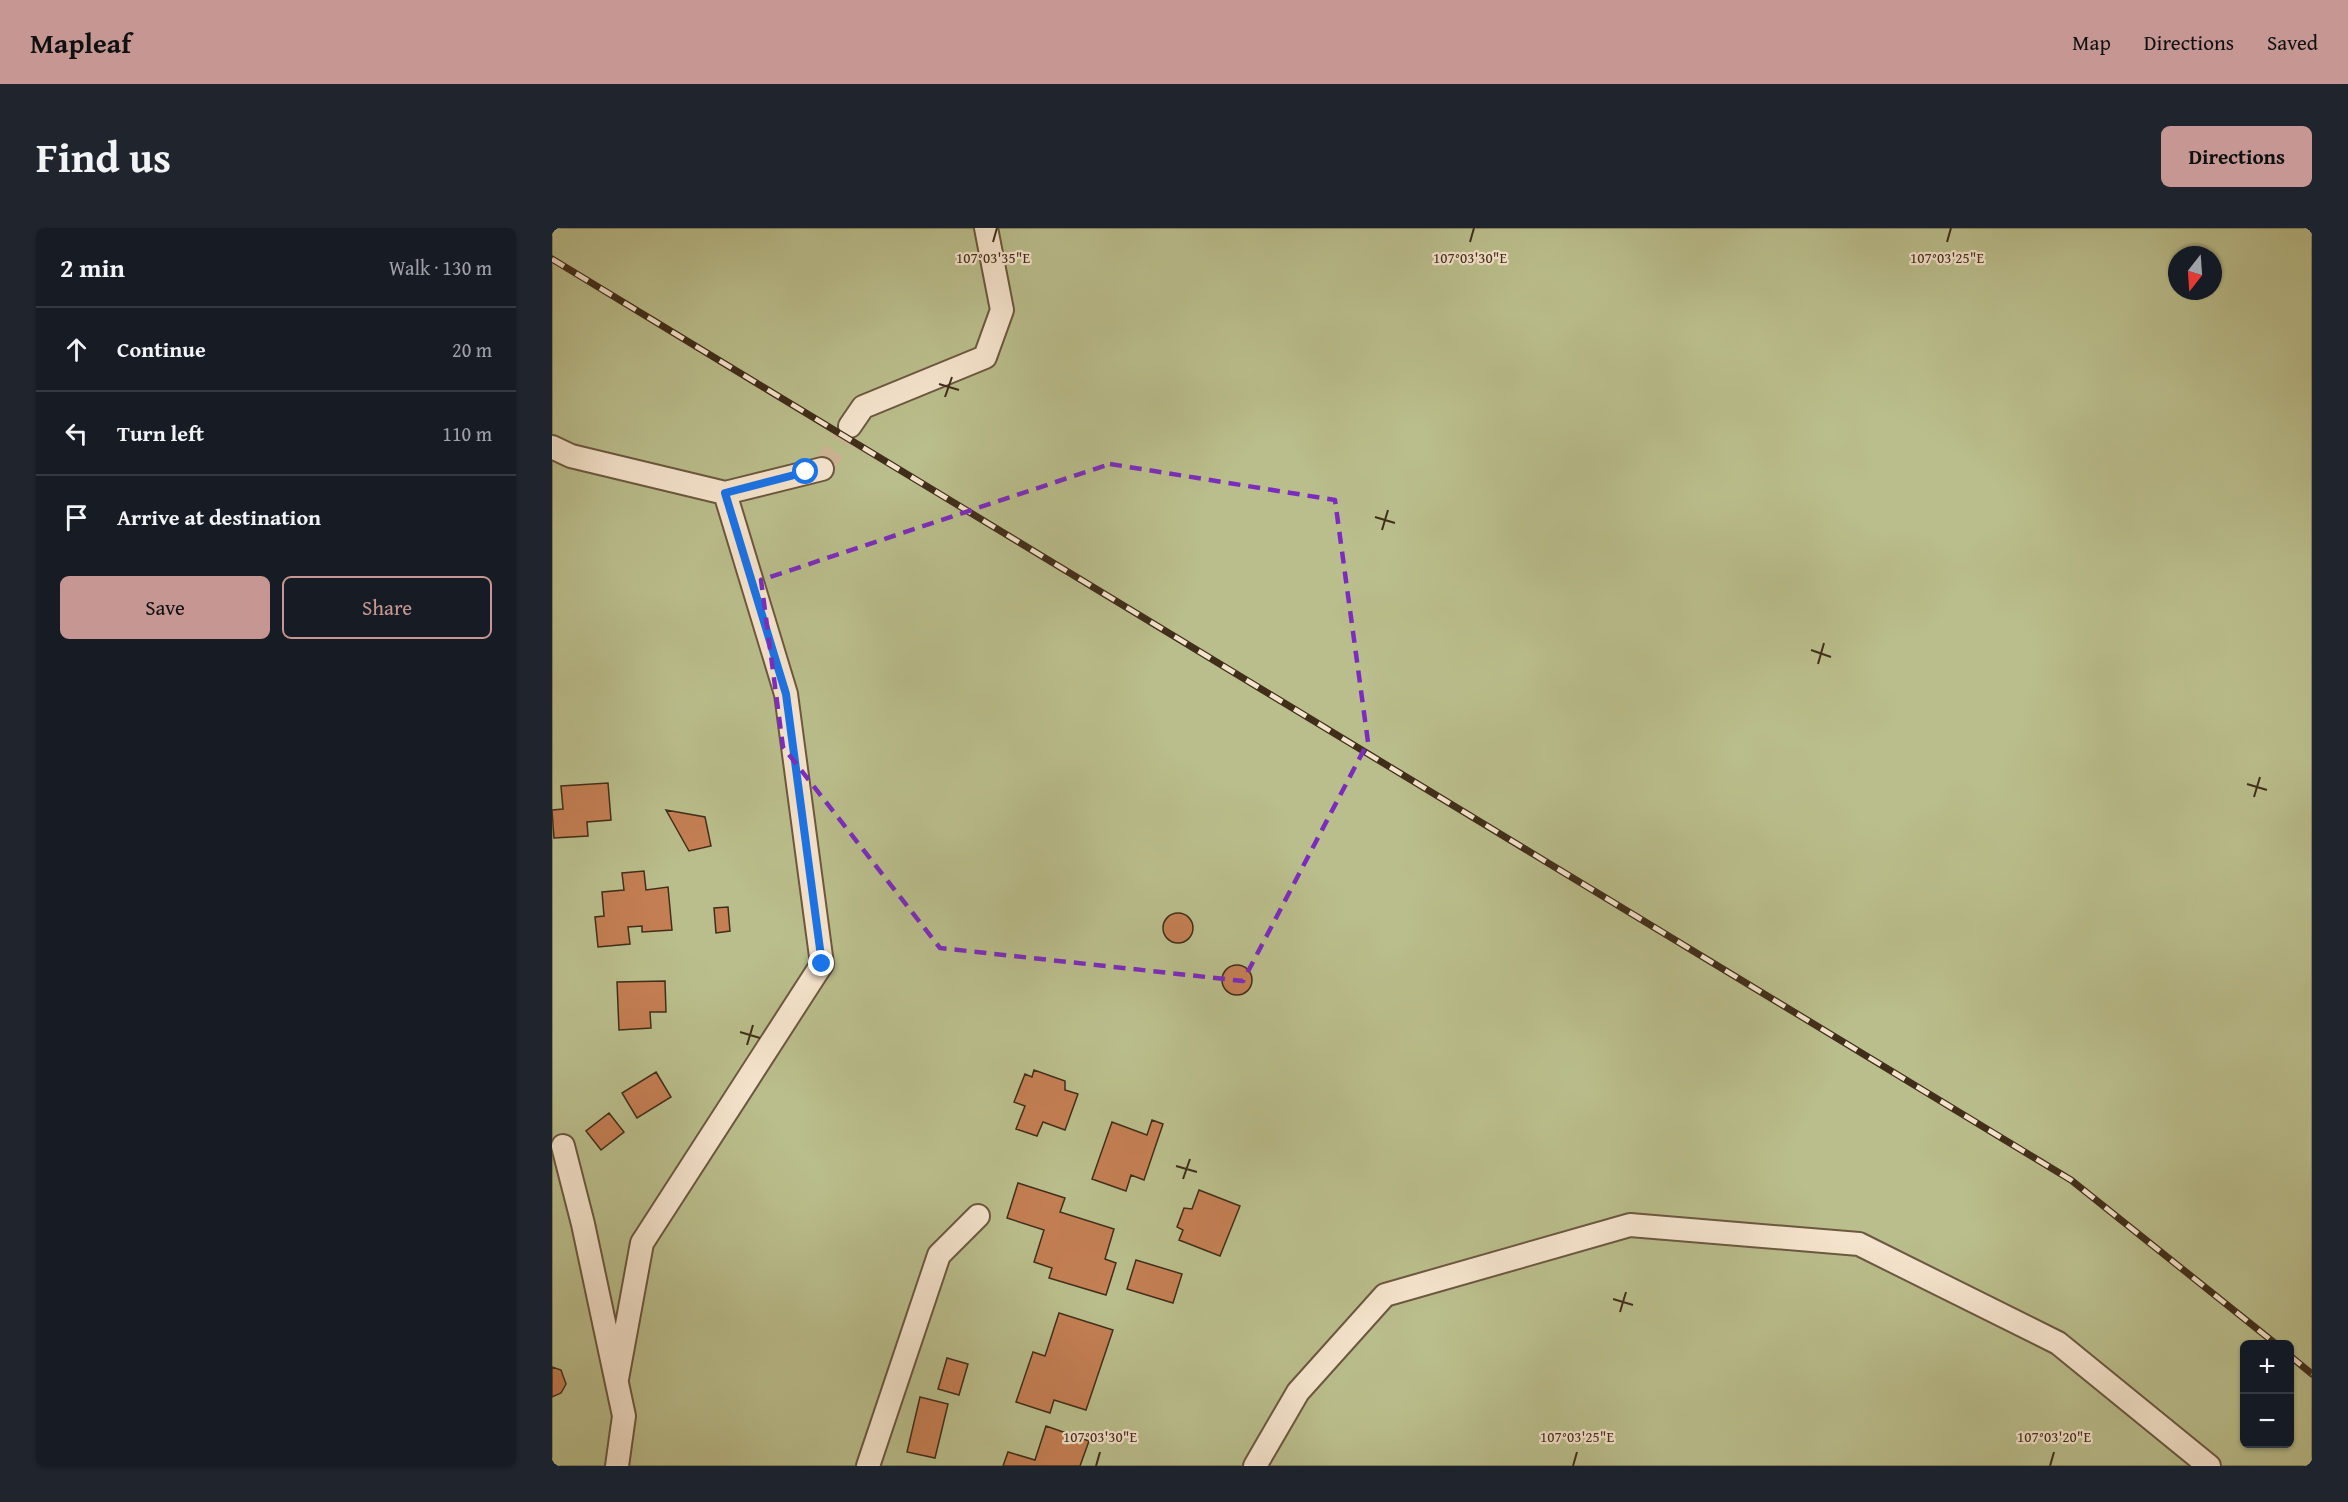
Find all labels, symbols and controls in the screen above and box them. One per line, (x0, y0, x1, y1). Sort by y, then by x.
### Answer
text: Mapleaf (30, 22, 131, 63)
text: Map (2072, 27, 2111, 58)
text: Directions (2144, 27, 2234, 58)
text: Saved (2267, 27, 2318, 58)
text: Find us (36, 126, 171, 187)
button: Directions (2161, 126, 2312, 187)
north arrow (2168, 246, 2222, 300)
text: 107°03'35"E (956, 247, 1030, 268)
text: 107°03'30"E (1433, 247, 1507, 268)
text: 107°03'25"E (1910, 247, 1984, 268)
text: 2 min (60, 248, 125, 287)
text: Walk · 130 m (389, 253, 492, 282)
icon: ahead (60, 333, 93, 366)
text: Continue (117, 333, 206, 365)
text: 20 m (452, 335, 492, 364)
icon: left (60, 417, 93, 450)
text: Turn left (117, 417, 204, 449)
text: 110 m (442, 419, 492, 448)
route start (792, 458, 818, 484)
icon: arrive (60, 501, 93, 534)
text: Arrive at destination (117, 501, 321, 533)
button: Save (60, 576, 270, 639)
button: Share (282, 576, 492, 639)
route end (808, 950, 834, 976)
map controls (2240, 1340, 2294, 1448)
button: + (2240, 1340, 2294, 1394)
button: − (2240, 1394, 2294, 1448)
text: 107°03'30"E (1063, 1426, 1137, 1447)
text: 107°03'25"E (1540, 1426, 1614, 1447)
text: 107°03'20"E (2017, 1426, 2091, 1447)

